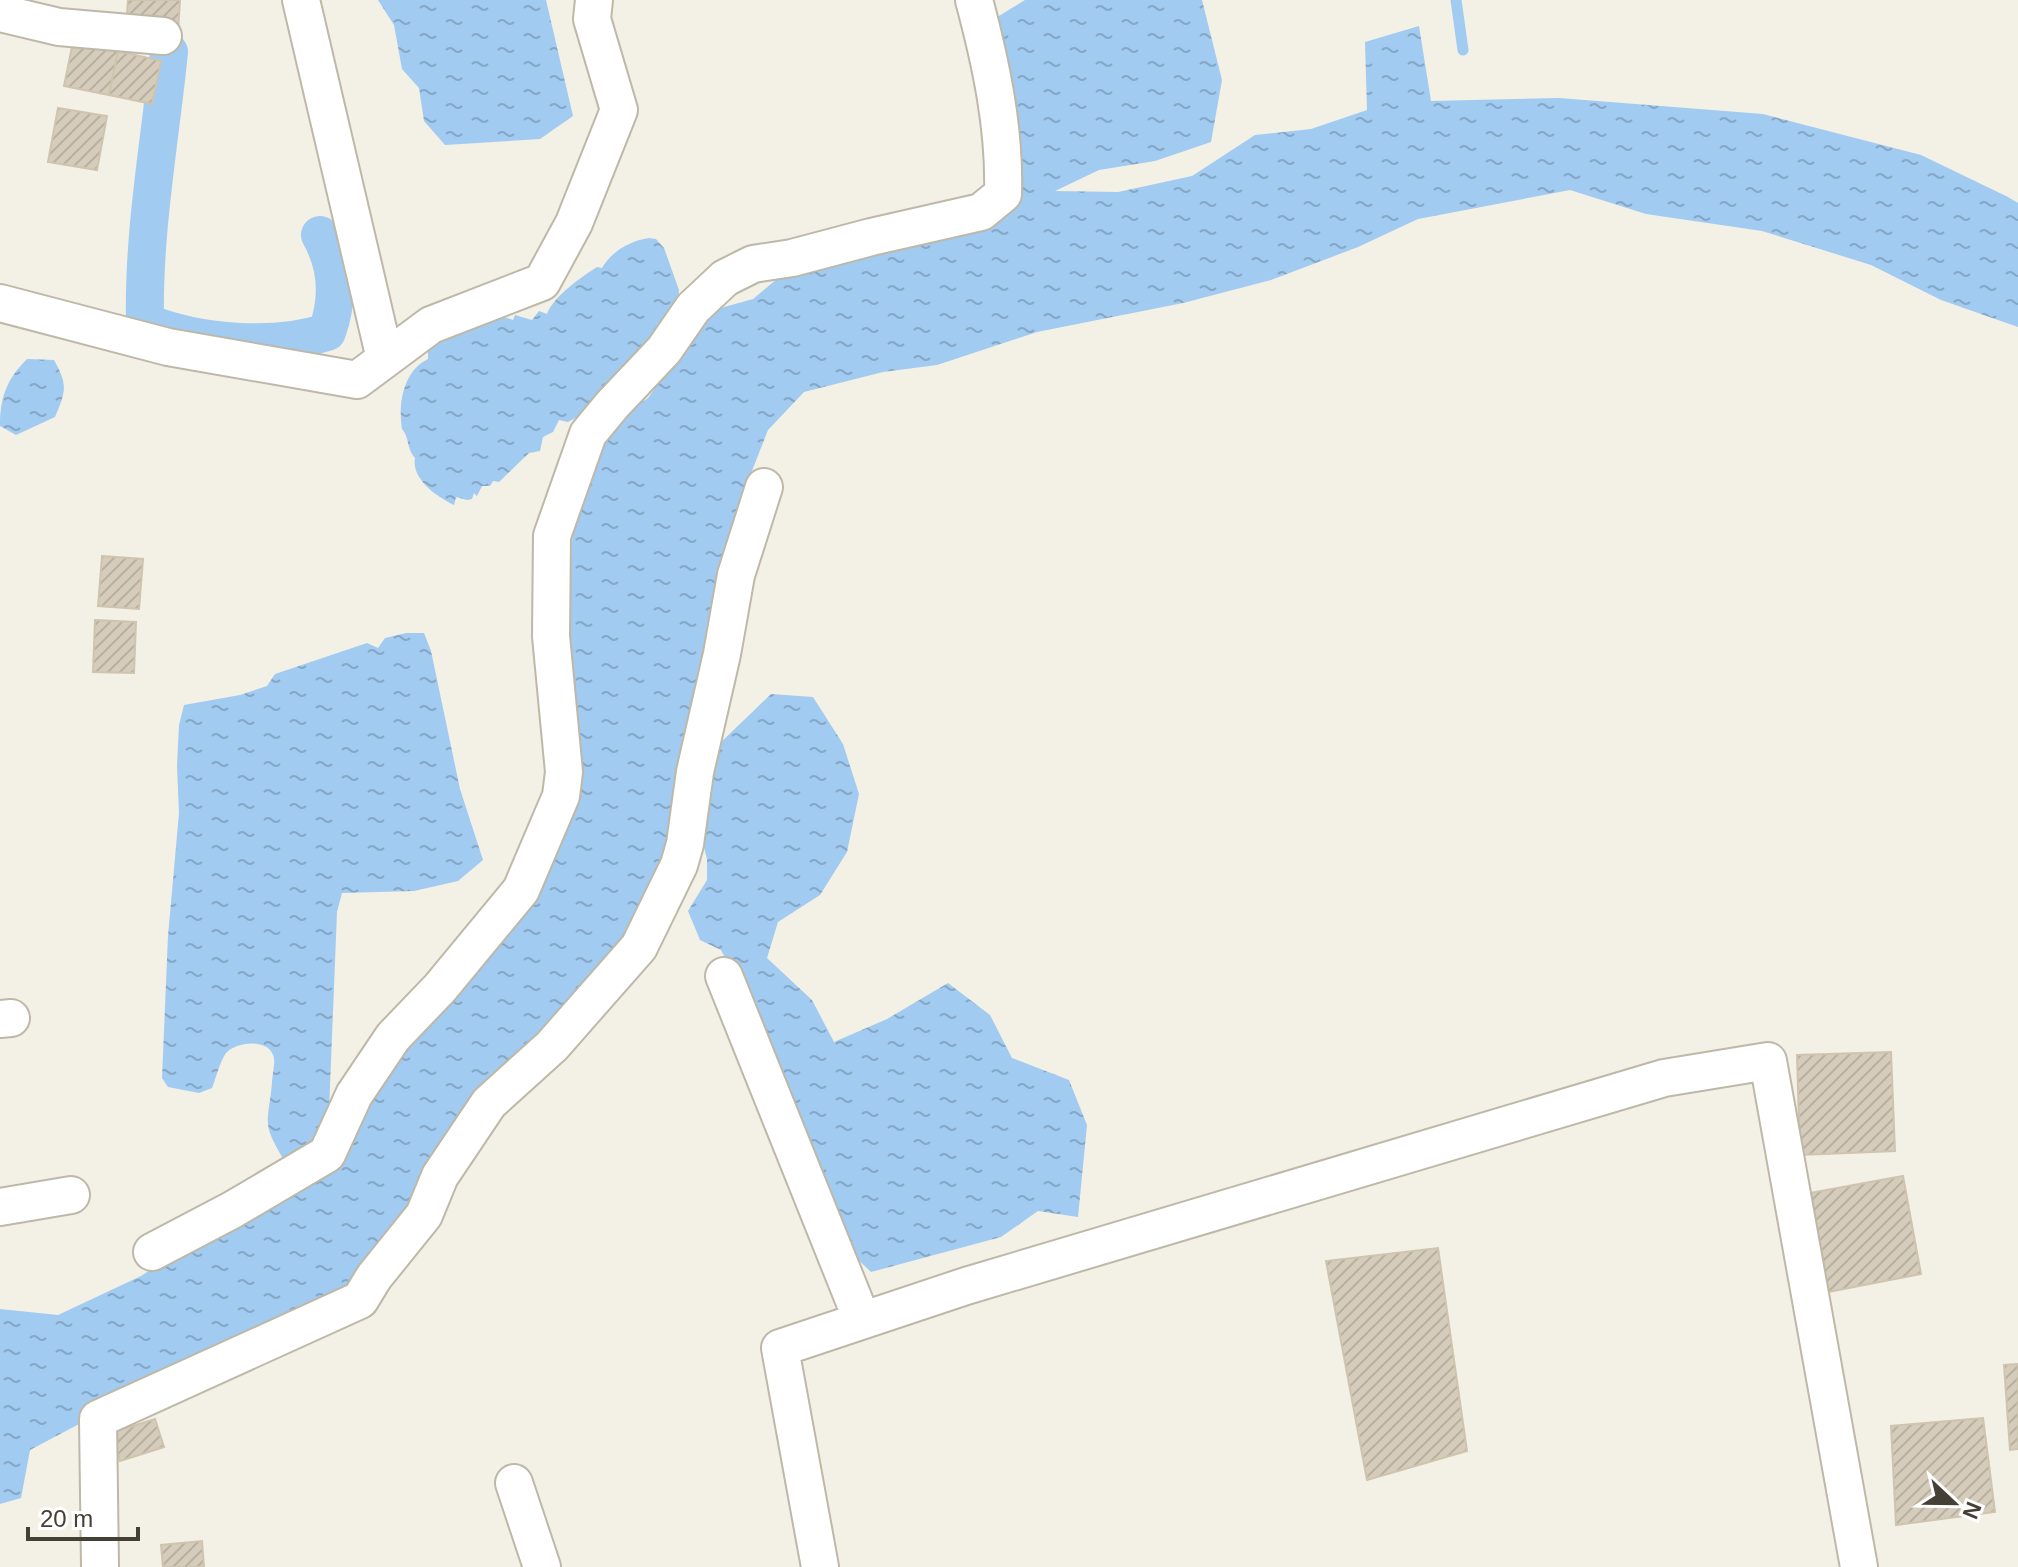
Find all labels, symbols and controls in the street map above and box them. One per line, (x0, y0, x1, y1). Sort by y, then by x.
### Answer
north arrow (1914, 1463, 1994, 1543)
scale bar (28, 1491, 138, 1541)
text: N (1958, 1498, 1987, 1522)
text: 20 m (40, 1505, 93, 1532)

